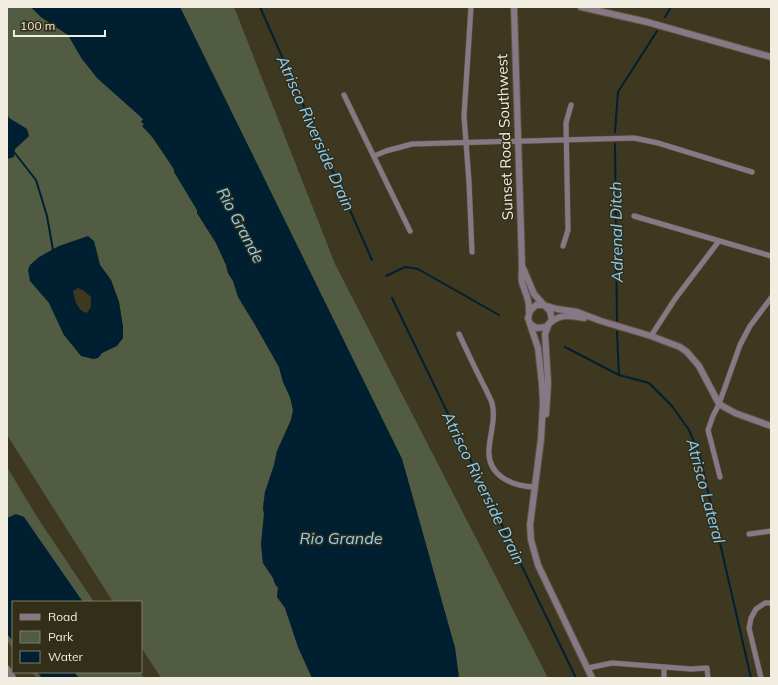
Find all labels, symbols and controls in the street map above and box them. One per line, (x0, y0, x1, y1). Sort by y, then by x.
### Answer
scale bar (14, 12, 105, 38)
text: 100 m (20, 18, 55, 33)
water label: Atrisco Riverside Drain (272, 51, 359, 214)
street label: Sunset Road Southwest (492, 54, 517, 221)
water label: Adrenal Ditch (605, 181, 627, 284)
water label: Rio Grande (213, 184, 269, 267)
water label: Atrisco Riverside Drain (438, 407, 530, 568)
water label: Atrisco Lateral (682, 436, 730, 546)
water label: Rio Grande (300, 528, 383, 548)
legend (12, 601, 142, 673)
text: Road (48, 609, 77, 624)
text: Park (48, 629, 74, 644)
text: Water (48, 649, 84, 664)

